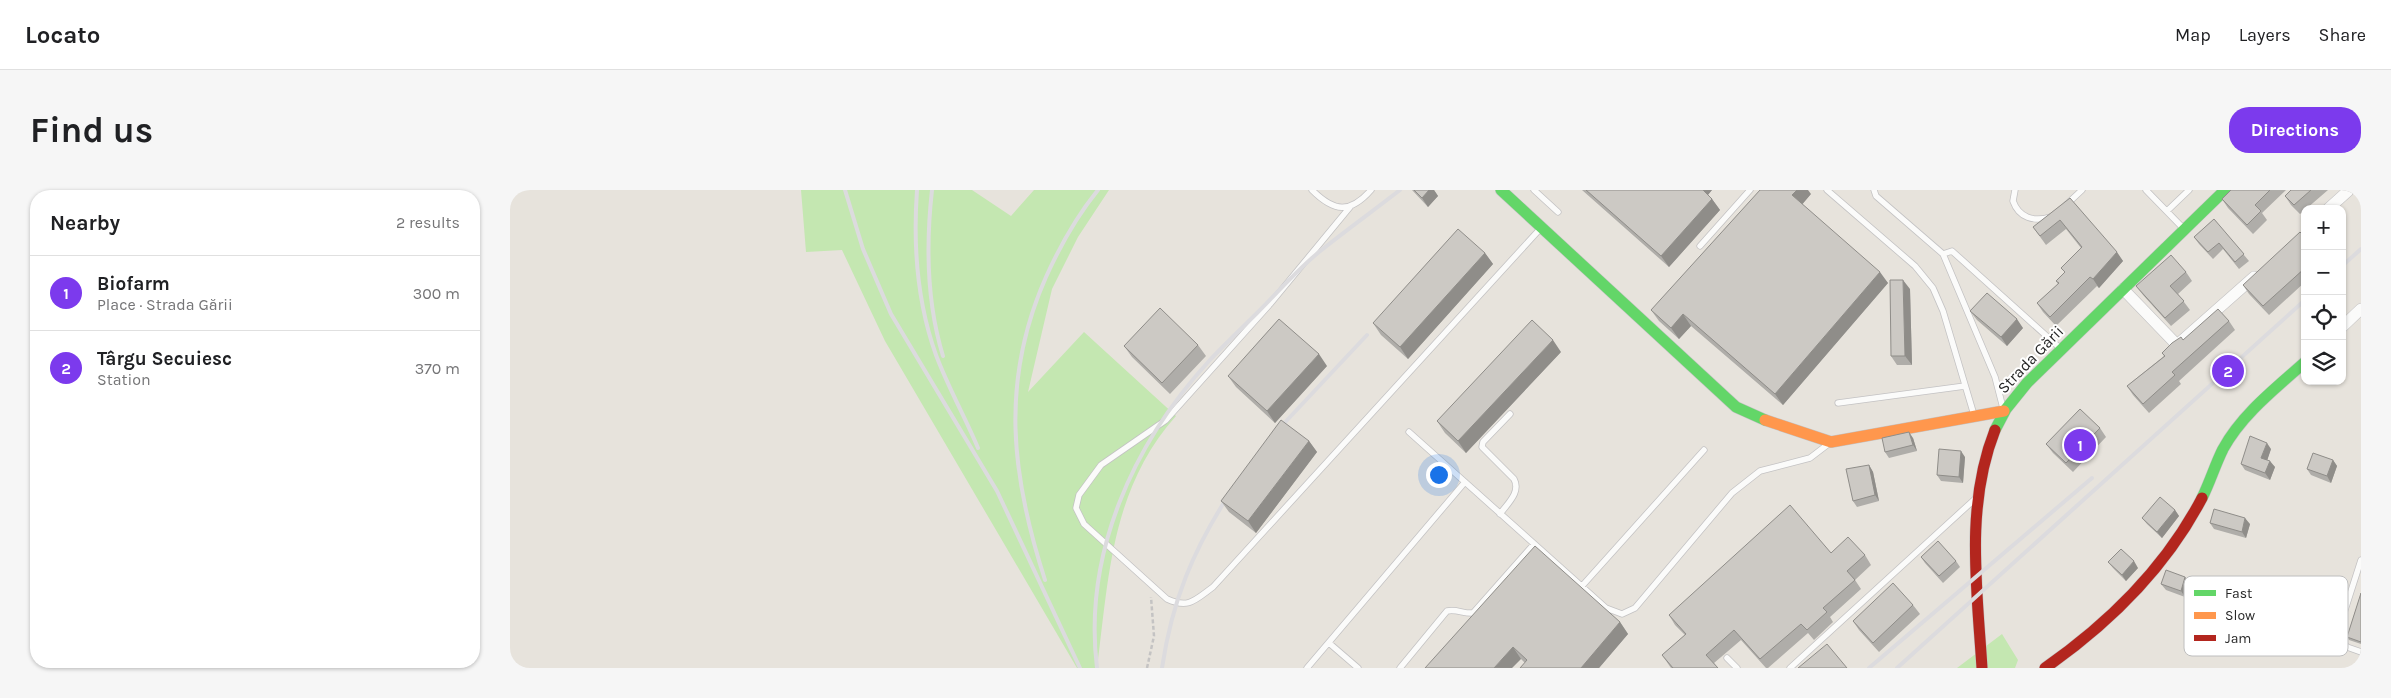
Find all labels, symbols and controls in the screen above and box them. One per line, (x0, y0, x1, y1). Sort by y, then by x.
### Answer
text: Locato (25, 21, 100, 49)
text: Map (2175, 24, 2211, 46)
text: Layers (2239, 24, 2291, 46)
text: Share (2319, 24, 2366, 46)
button: Directions (2229, 107, 2361, 153)
text: Find us (30, 110, 153, 151)
map controls (2301, 205, 2346, 385)
button: + (2301, 205, 2346, 250)
text: Nearby (50, 211, 120, 235)
text: 2 results (396, 213, 460, 232)
button: − (2301, 250, 2346, 295)
text: Biofarm (97, 273, 170, 295)
text: 1 (63, 284, 69, 303)
text: 300 m (413, 284, 460, 303)
text: Place · Strada Gării (97, 295, 233, 314)
button: locate (2301, 295, 2346, 340)
street label: Strada Gării (1993, 322, 2067, 397)
button: layers (2301, 340, 2346, 385)
text: Târgu Secuiesc (97, 348, 232, 370)
pin: 2 (2212, 352, 2244, 390)
text: 2 (61, 359, 71, 378)
text: 370 m (415, 359, 460, 378)
text: Station (97, 370, 151, 389)
pin: 1 (2064, 426, 2096, 464)
your location (1426, 462, 1452, 488)
legend (2184, 576, 2348, 656)
text: Fast (2225, 585, 2252, 602)
text: Slow (2225, 607, 2255, 624)
text: Jam (2225, 630, 2251, 647)

